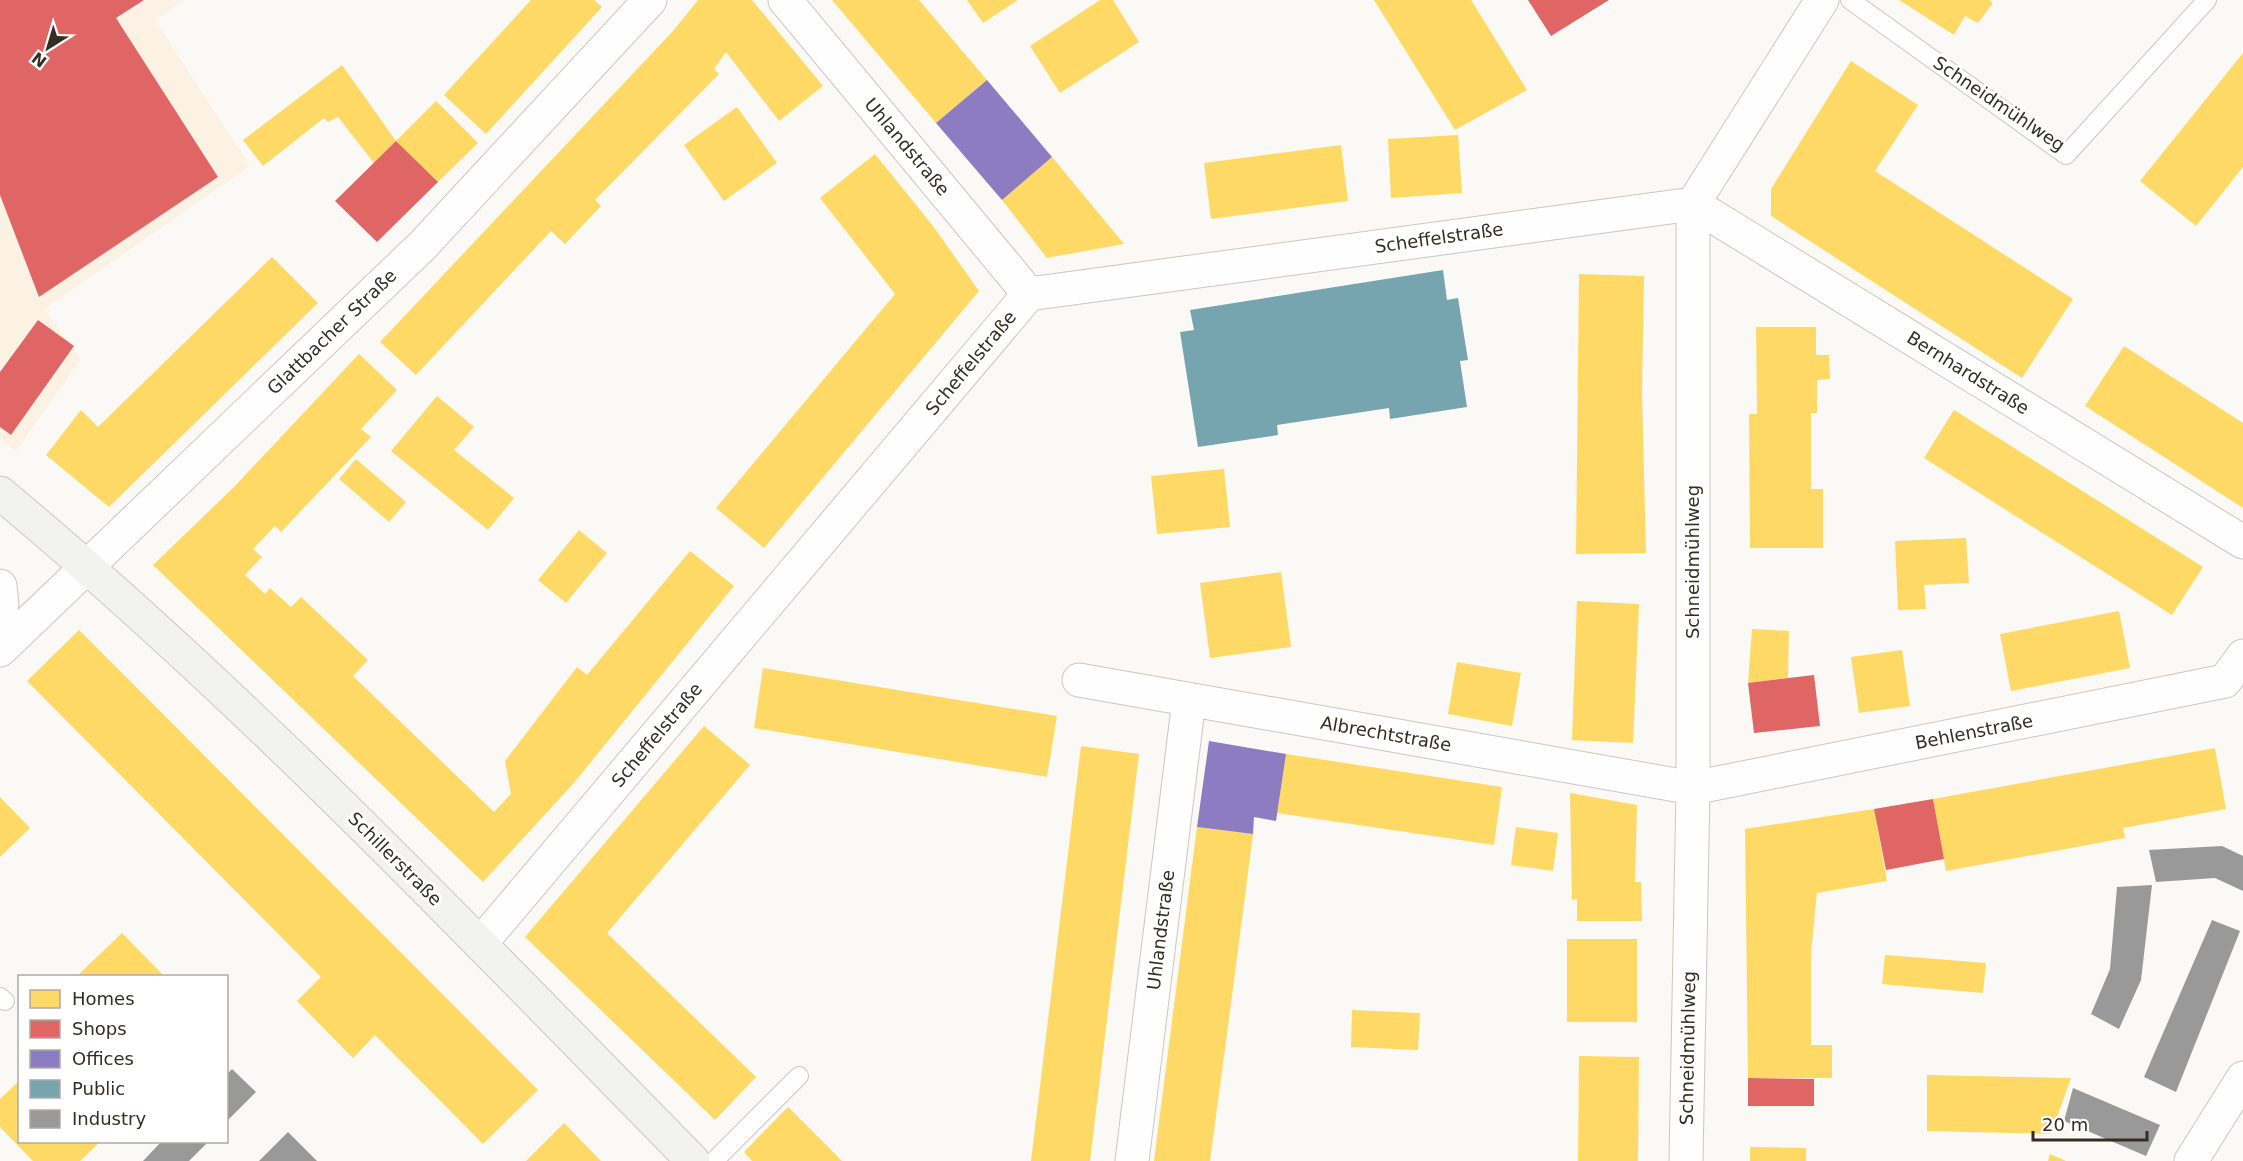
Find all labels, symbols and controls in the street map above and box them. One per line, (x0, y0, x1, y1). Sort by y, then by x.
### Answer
north arrow (18, 18, 78, 78)
text: N (28, 48, 50, 71)
street label: Schneidmühlweg (1929, 52, 2069, 155)
street label: Uhlandstraße (861, 94, 954, 200)
street label: Scheffelstraße (1373, 218, 1505, 257)
street label: Glattbacher Straße (263, 265, 401, 399)
street label: Scheffelstraße (921, 306, 1020, 419)
street label: Bernhardstraße (1903, 327, 2033, 419)
street label: Schneidmühlweg (1682, 485, 1703, 639)
street label: Scheffelstraße (607, 678, 706, 791)
street label: Behlenstraße (1913, 710, 2035, 753)
street label: Albrechtstraße (1319, 712, 1453, 755)
street label: Schillerstraße (344, 808, 446, 910)
street label: Uhlandstraße (1143, 869, 1178, 991)
street label: Schneidmühlweg (1676, 971, 1699, 1125)
legend (18, 975, 228, 1143)
text: Homes (72, 988, 135, 1009)
text: Shops (72, 1018, 127, 1039)
text: Offices (72, 1048, 134, 1069)
text: Public (72, 1078, 125, 1099)
scale bar (2033, 1104, 2147, 1142)
text: Industry (72, 1108, 146, 1129)
text: 20 m (2042, 1114, 2088, 1135)

